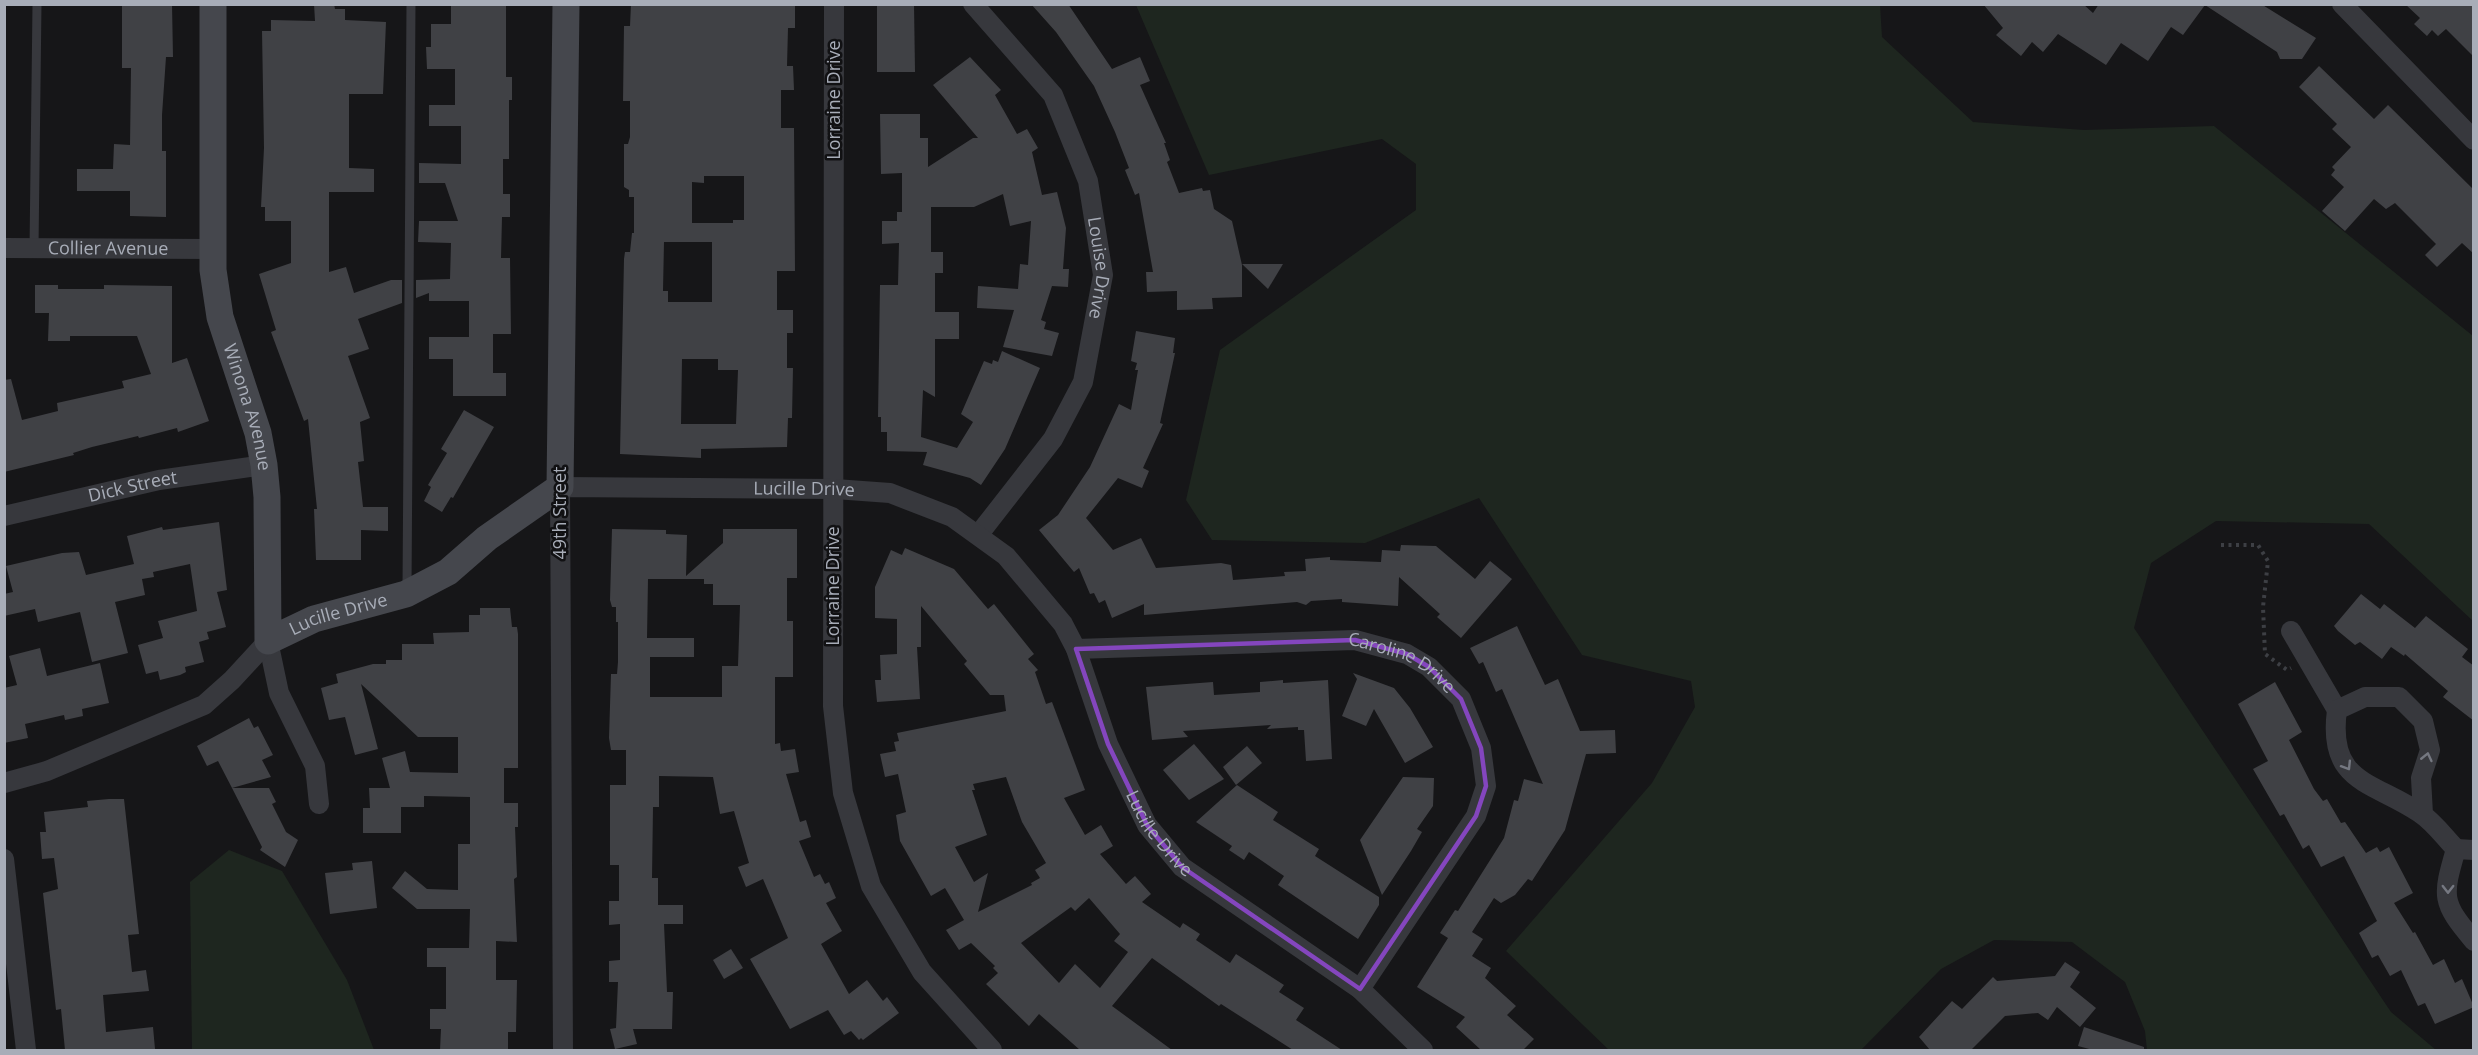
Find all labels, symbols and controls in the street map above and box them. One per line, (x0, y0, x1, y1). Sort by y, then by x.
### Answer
street label: Lorraine Drive (821, 40, 845, 160)
street label: Louise Drive (1083, 215, 1116, 321)
street label: Collier Avenue (48, 235, 168, 260)
street label: Winona Avenue (218, 340, 277, 472)
street label: Dick Street (85, 465, 179, 507)
street label: 49th Street (547, 467, 571, 560)
street label: Lucille Drive (753, 475, 856, 501)
street label: Lorraine Drive (820, 526, 844, 646)
street label: Lucille Drive (285, 587, 390, 640)
street label: Caroline Drive (1348, 627, 1461, 698)
one-way arrow (2420, 752, 2433, 762)
one-way arrow (2340, 760, 2351, 771)
street label: Lucille Drive (1121, 786, 1197, 882)
one-way arrow (2442, 884, 2454, 893)

